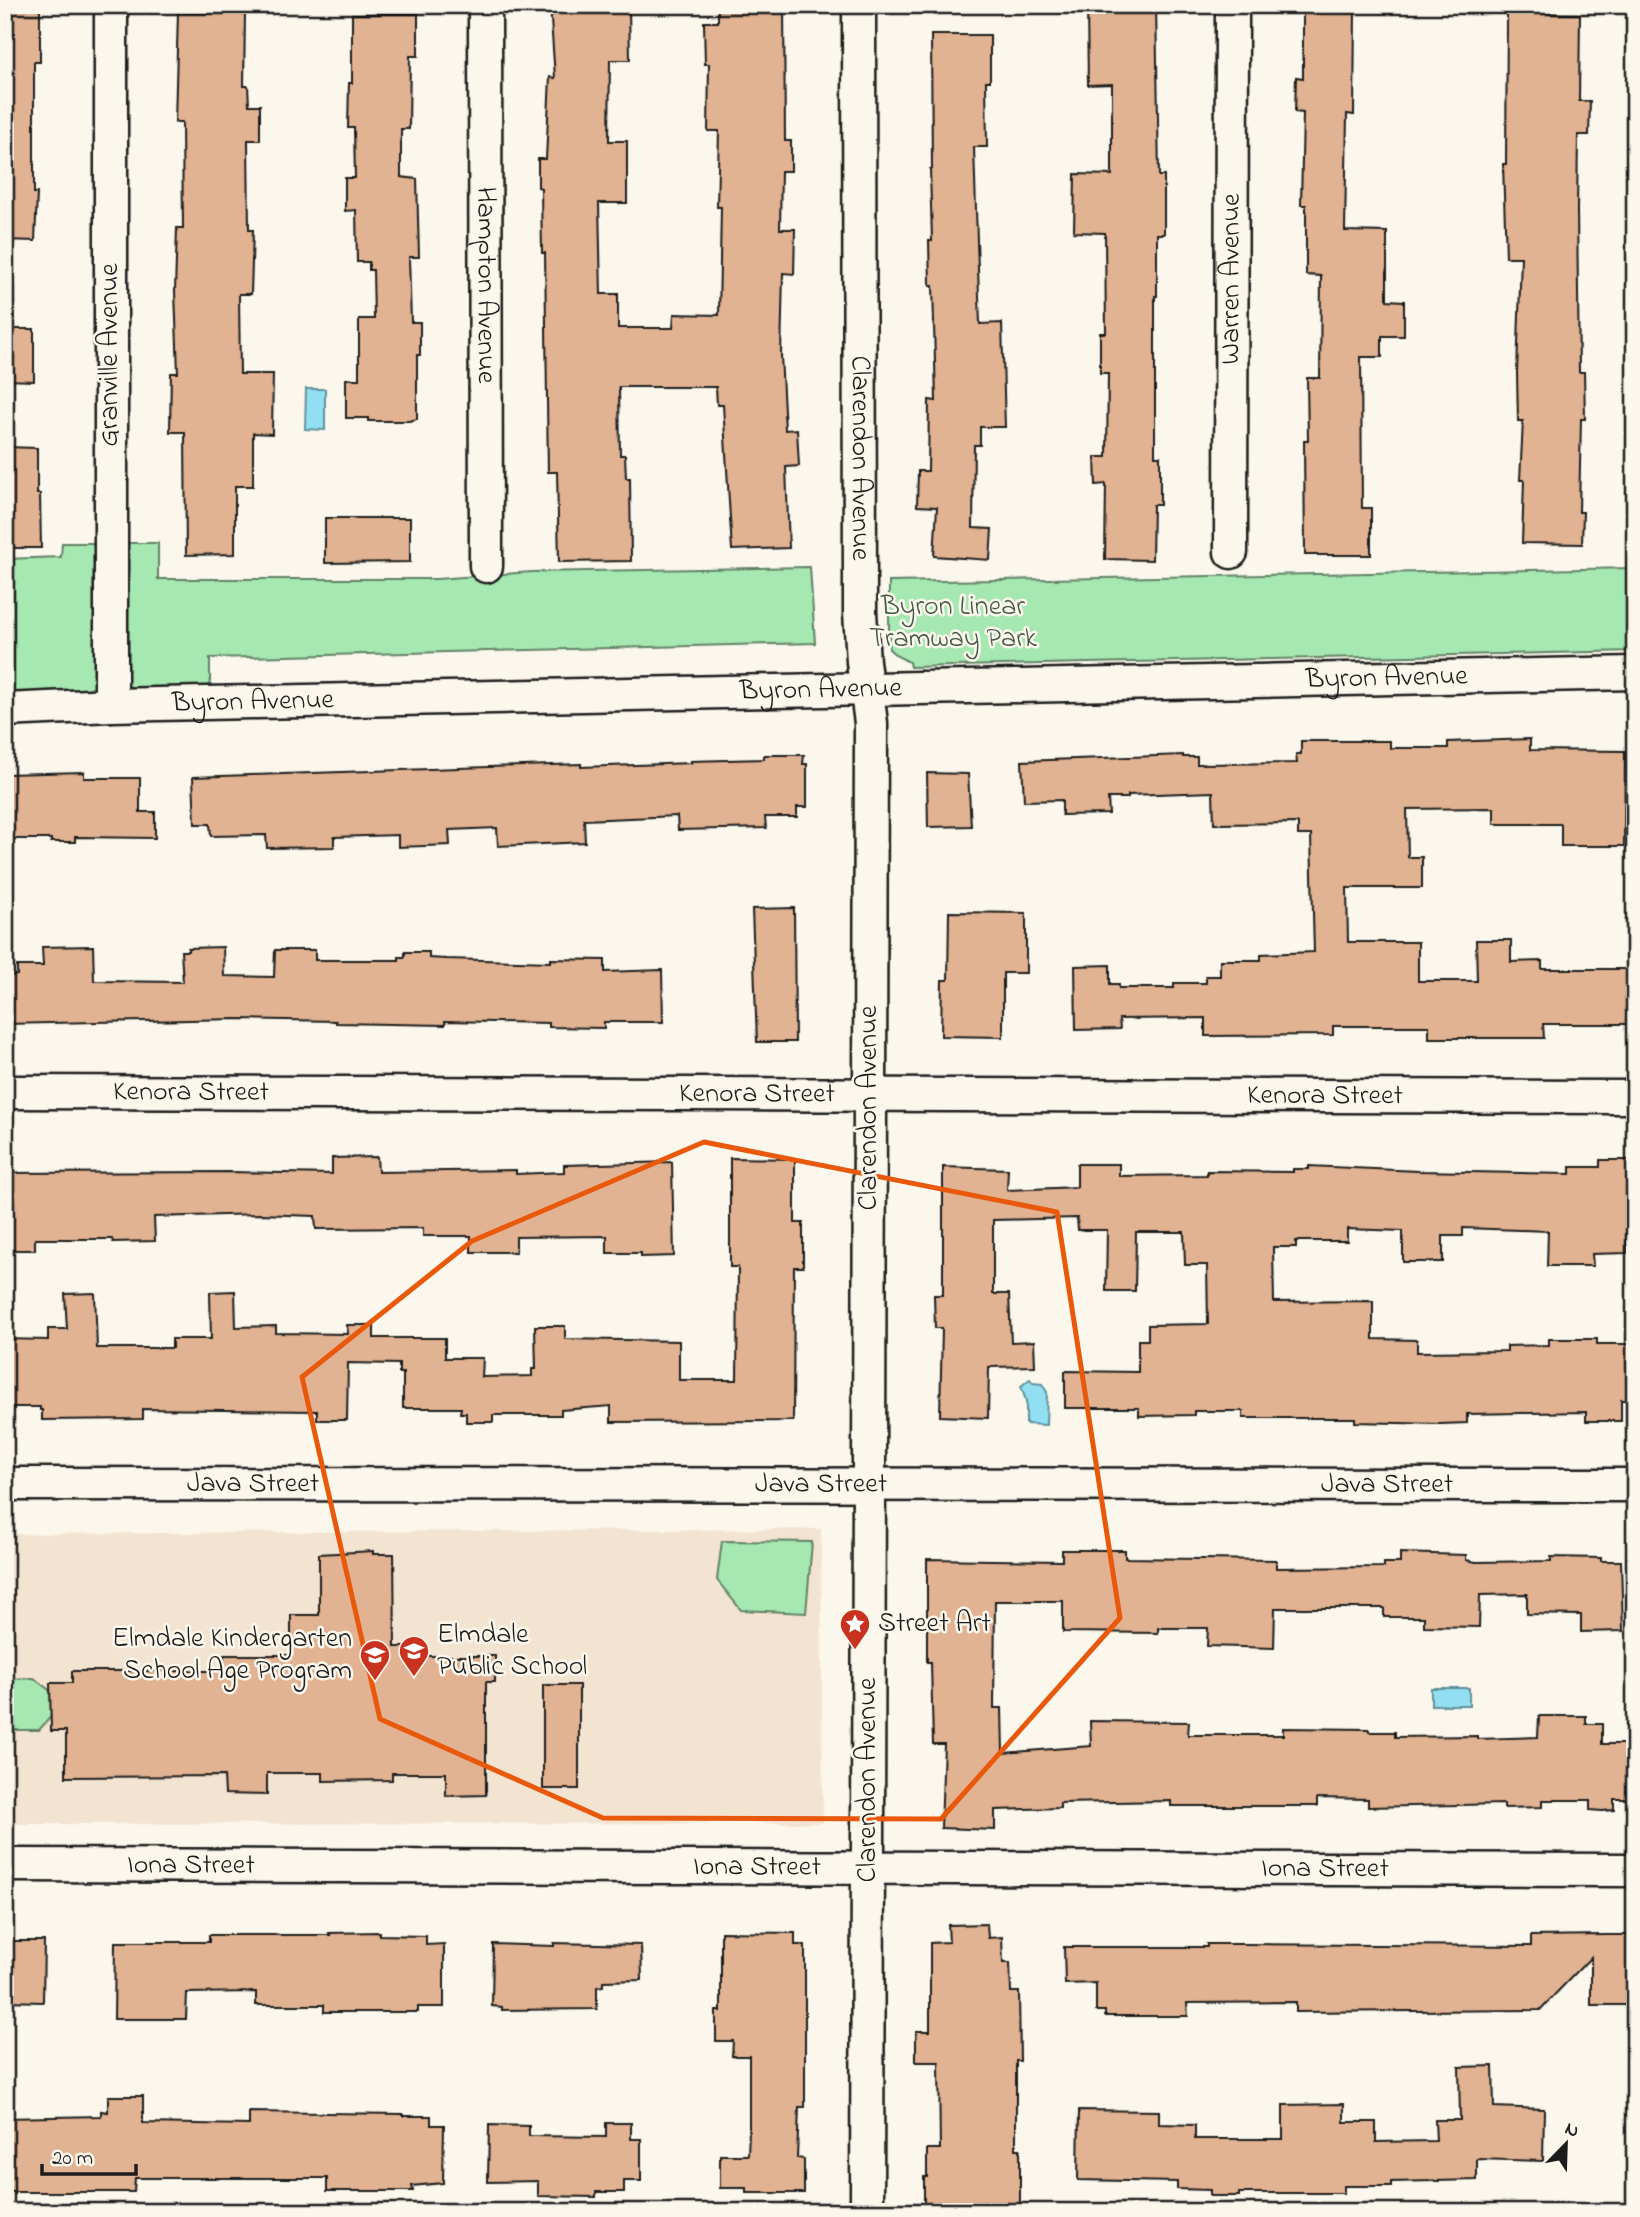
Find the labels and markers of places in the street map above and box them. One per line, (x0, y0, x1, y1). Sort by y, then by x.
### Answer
place label: Street Art (878, 1604, 991, 1645)
place icon: Street Art (838, 1607, 872, 1651)
place label: Elmdale Public School (437, 1615, 587, 1688)
place label: Elmdale Kindergarten School Age Program (112, 1619, 352, 1692)
school or university icon: Elmdale Public School (397, 1634, 431, 1678)
school or university icon: Elmdale Kindergarten School Age Program (358, 1638, 392, 1682)

